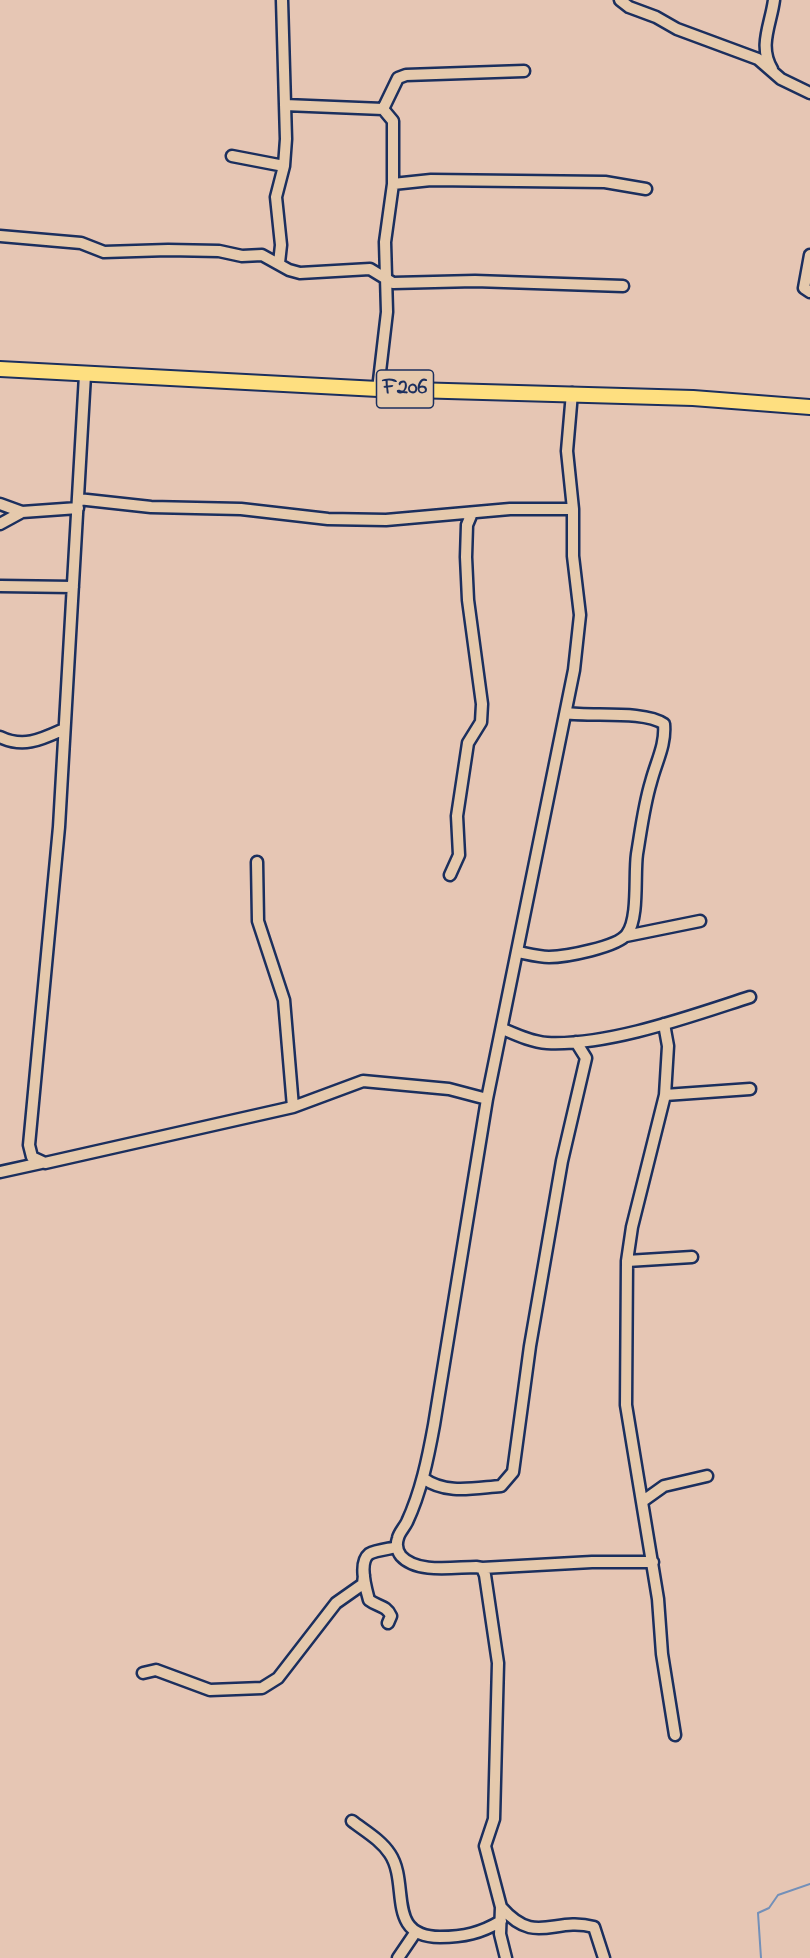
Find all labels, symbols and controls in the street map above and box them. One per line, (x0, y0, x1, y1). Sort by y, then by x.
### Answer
road number: F206 (376, 370, 434, 408)

